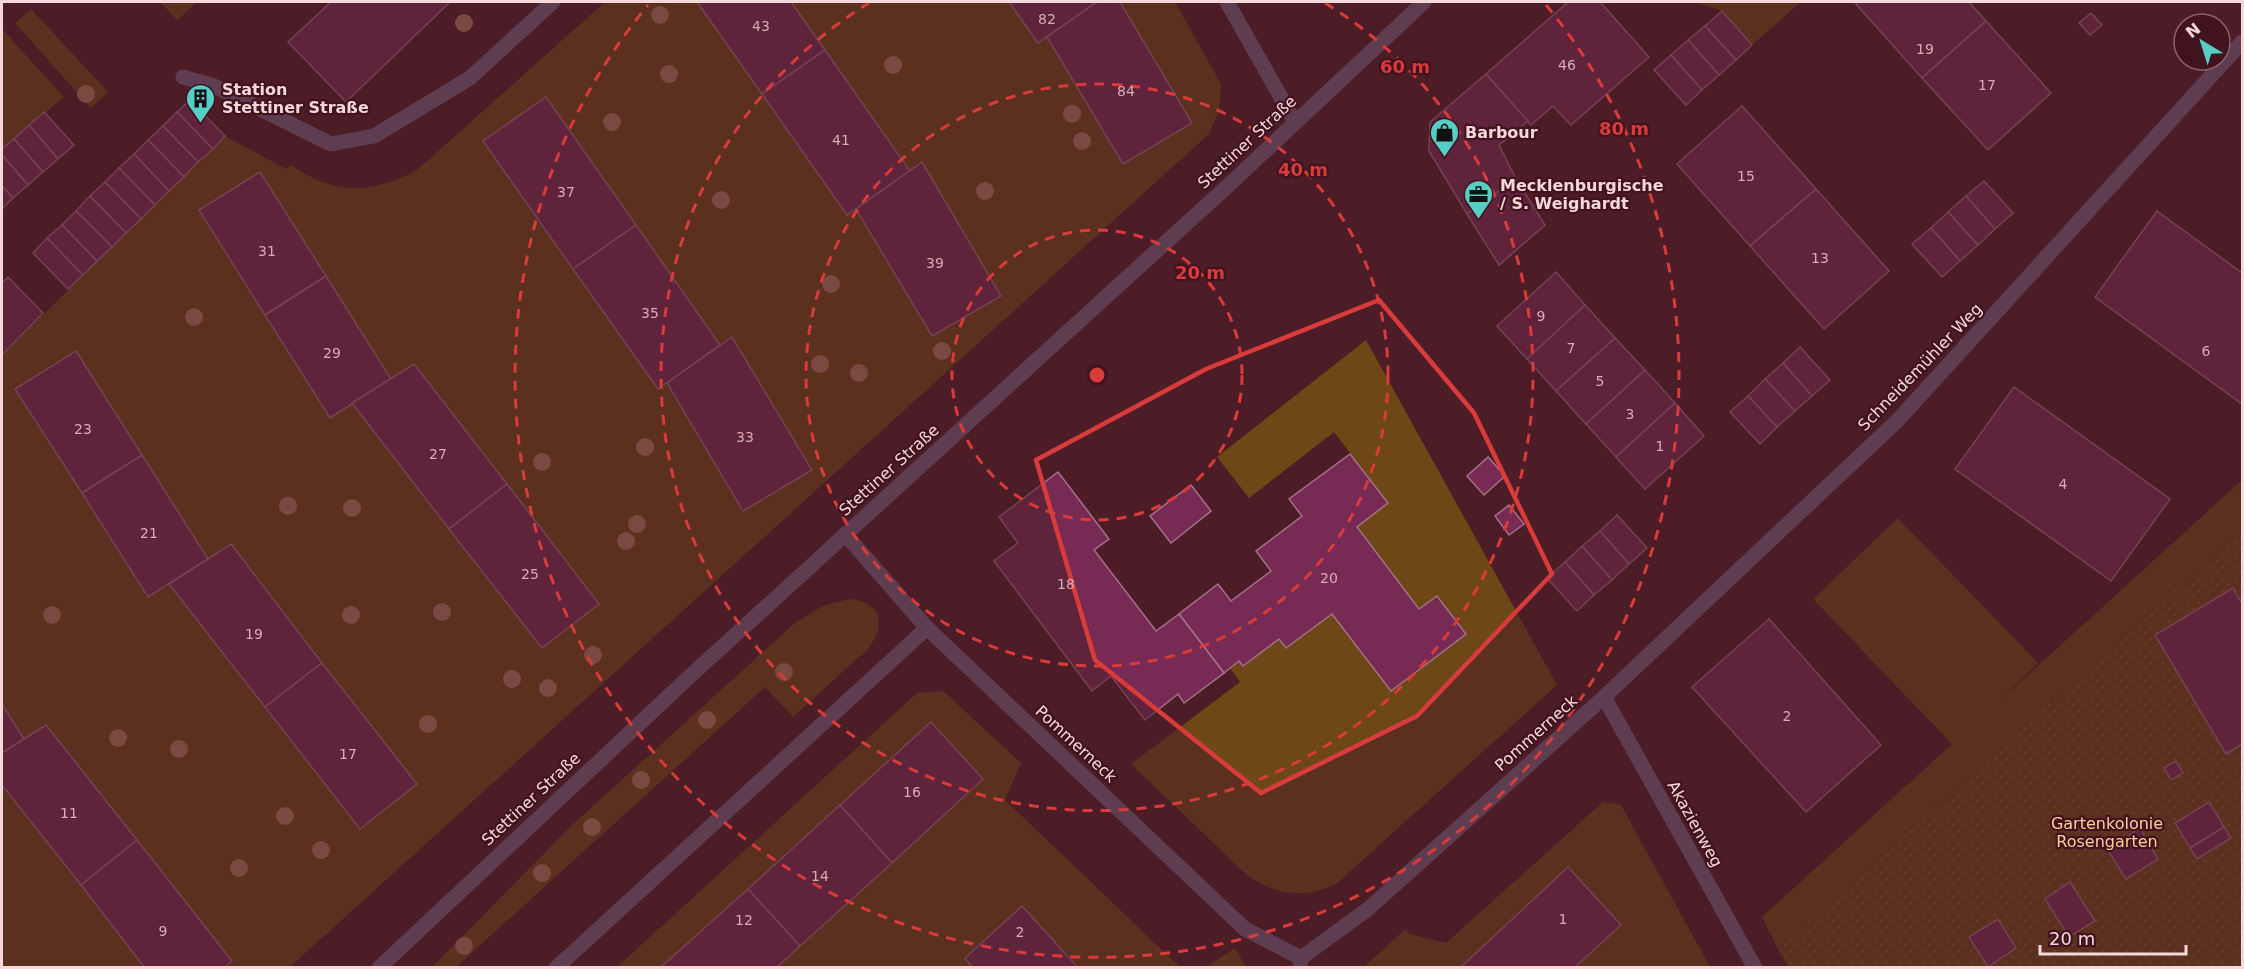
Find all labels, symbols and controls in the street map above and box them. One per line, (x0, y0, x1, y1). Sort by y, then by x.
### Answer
house number: 82 (1038, 11, 1056, 27)
north arrow (2172, 12, 2232, 72)
house number: 43 (752, 18, 770, 34)
text: N (2182, 19, 2204, 42)
house number: 19 (1916, 41, 1934, 57)
text: 60 m (1380, 56, 1430, 77)
house number: 46 (1558, 57, 1576, 73)
house number: 17 (1978, 77, 1996, 93)
place label: Station Stettiner Straße (222, 80, 369, 117)
building icon: Station Stettiner Straße (185, 82, 217, 124)
house number: 84 (1117, 83, 1135, 99)
street label: Stettiner Straße (1194, 92, 1300, 192)
shop icon: Barbour (1428, 116, 1460, 158)
text: 80 m (1599, 118, 1649, 139)
place label: Barbour (1465, 123, 1538, 142)
house number: 41 (832, 132, 850, 148)
text: 40 m (1278, 159, 1328, 180)
house number: 15 (1737, 168, 1755, 184)
place label: Mecklenburgische / S. Weighardt (1500, 176, 1664, 213)
office icon: Mecklenburgische / S. Weighardt (1463, 178, 1495, 220)
house number: 37 (557, 184, 575, 200)
house number: 31 (258, 243, 276, 259)
house number: 13 (1811, 250, 1829, 266)
house number: 39 (926, 255, 944, 271)
text: 20 m (1175, 262, 1225, 283)
street label: Schneidemühler Weg (1854, 299, 1986, 435)
house number: 35 (641, 305, 659, 321)
house number: 9 (1537, 308, 1545, 324)
house number: 7 (1567, 340, 1575, 356)
house number: 6 (2202, 343, 2211, 359)
house number: 29 (323, 345, 341, 361)
centre of rings (1087, 365, 1107, 385)
house number: 5 (1596, 373, 1604, 389)
house number: 3 (1626, 406, 1634, 422)
street label: Stettiner Straße (835, 420, 943, 520)
house number: 23 (74, 421, 92, 437)
house number: 33 (736, 429, 754, 445)
house number: 1 (1656, 438, 1664, 454)
house number: 27 (429, 446, 447, 462)
house number: 4 (2059, 476, 2068, 492)
house number: 21 (140, 525, 158, 541)
house number: 25 (521, 566, 539, 582)
house number: 20 (1320, 570, 1338, 586)
house number: 18 (1057, 576, 1075, 592)
house number: 19 (245, 626, 263, 642)
street label: Pommerneck (1491, 691, 1582, 775)
street label: Pommerneck (1031, 702, 1121, 787)
house number: 2 (1783, 708, 1791, 724)
house number: 17 (339, 746, 357, 762)
street label: Stettiner Straße (478, 749, 584, 849)
street label: Akazienweg (1664, 778, 1726, 870)
house number: 16 (903, 784, 921, 800)
house number: 11 (60, 805, 78, 821)
park label: Gartenkolonie Rosengarten (2051, 814, 2163, 851)
house number: 14 (811, 868, 829, 884)
house number: 1 (1559, 911, 1567, 927)
house number: 12 (735, 912, 753, 928)
scale bar (2040, 918, 2186, 956)
house number: 9 (159, 923, 167, 939)
house number: 2 (1016, 924, 1024, 940)
text: 20 m (2049, 928, 2095, 949)

